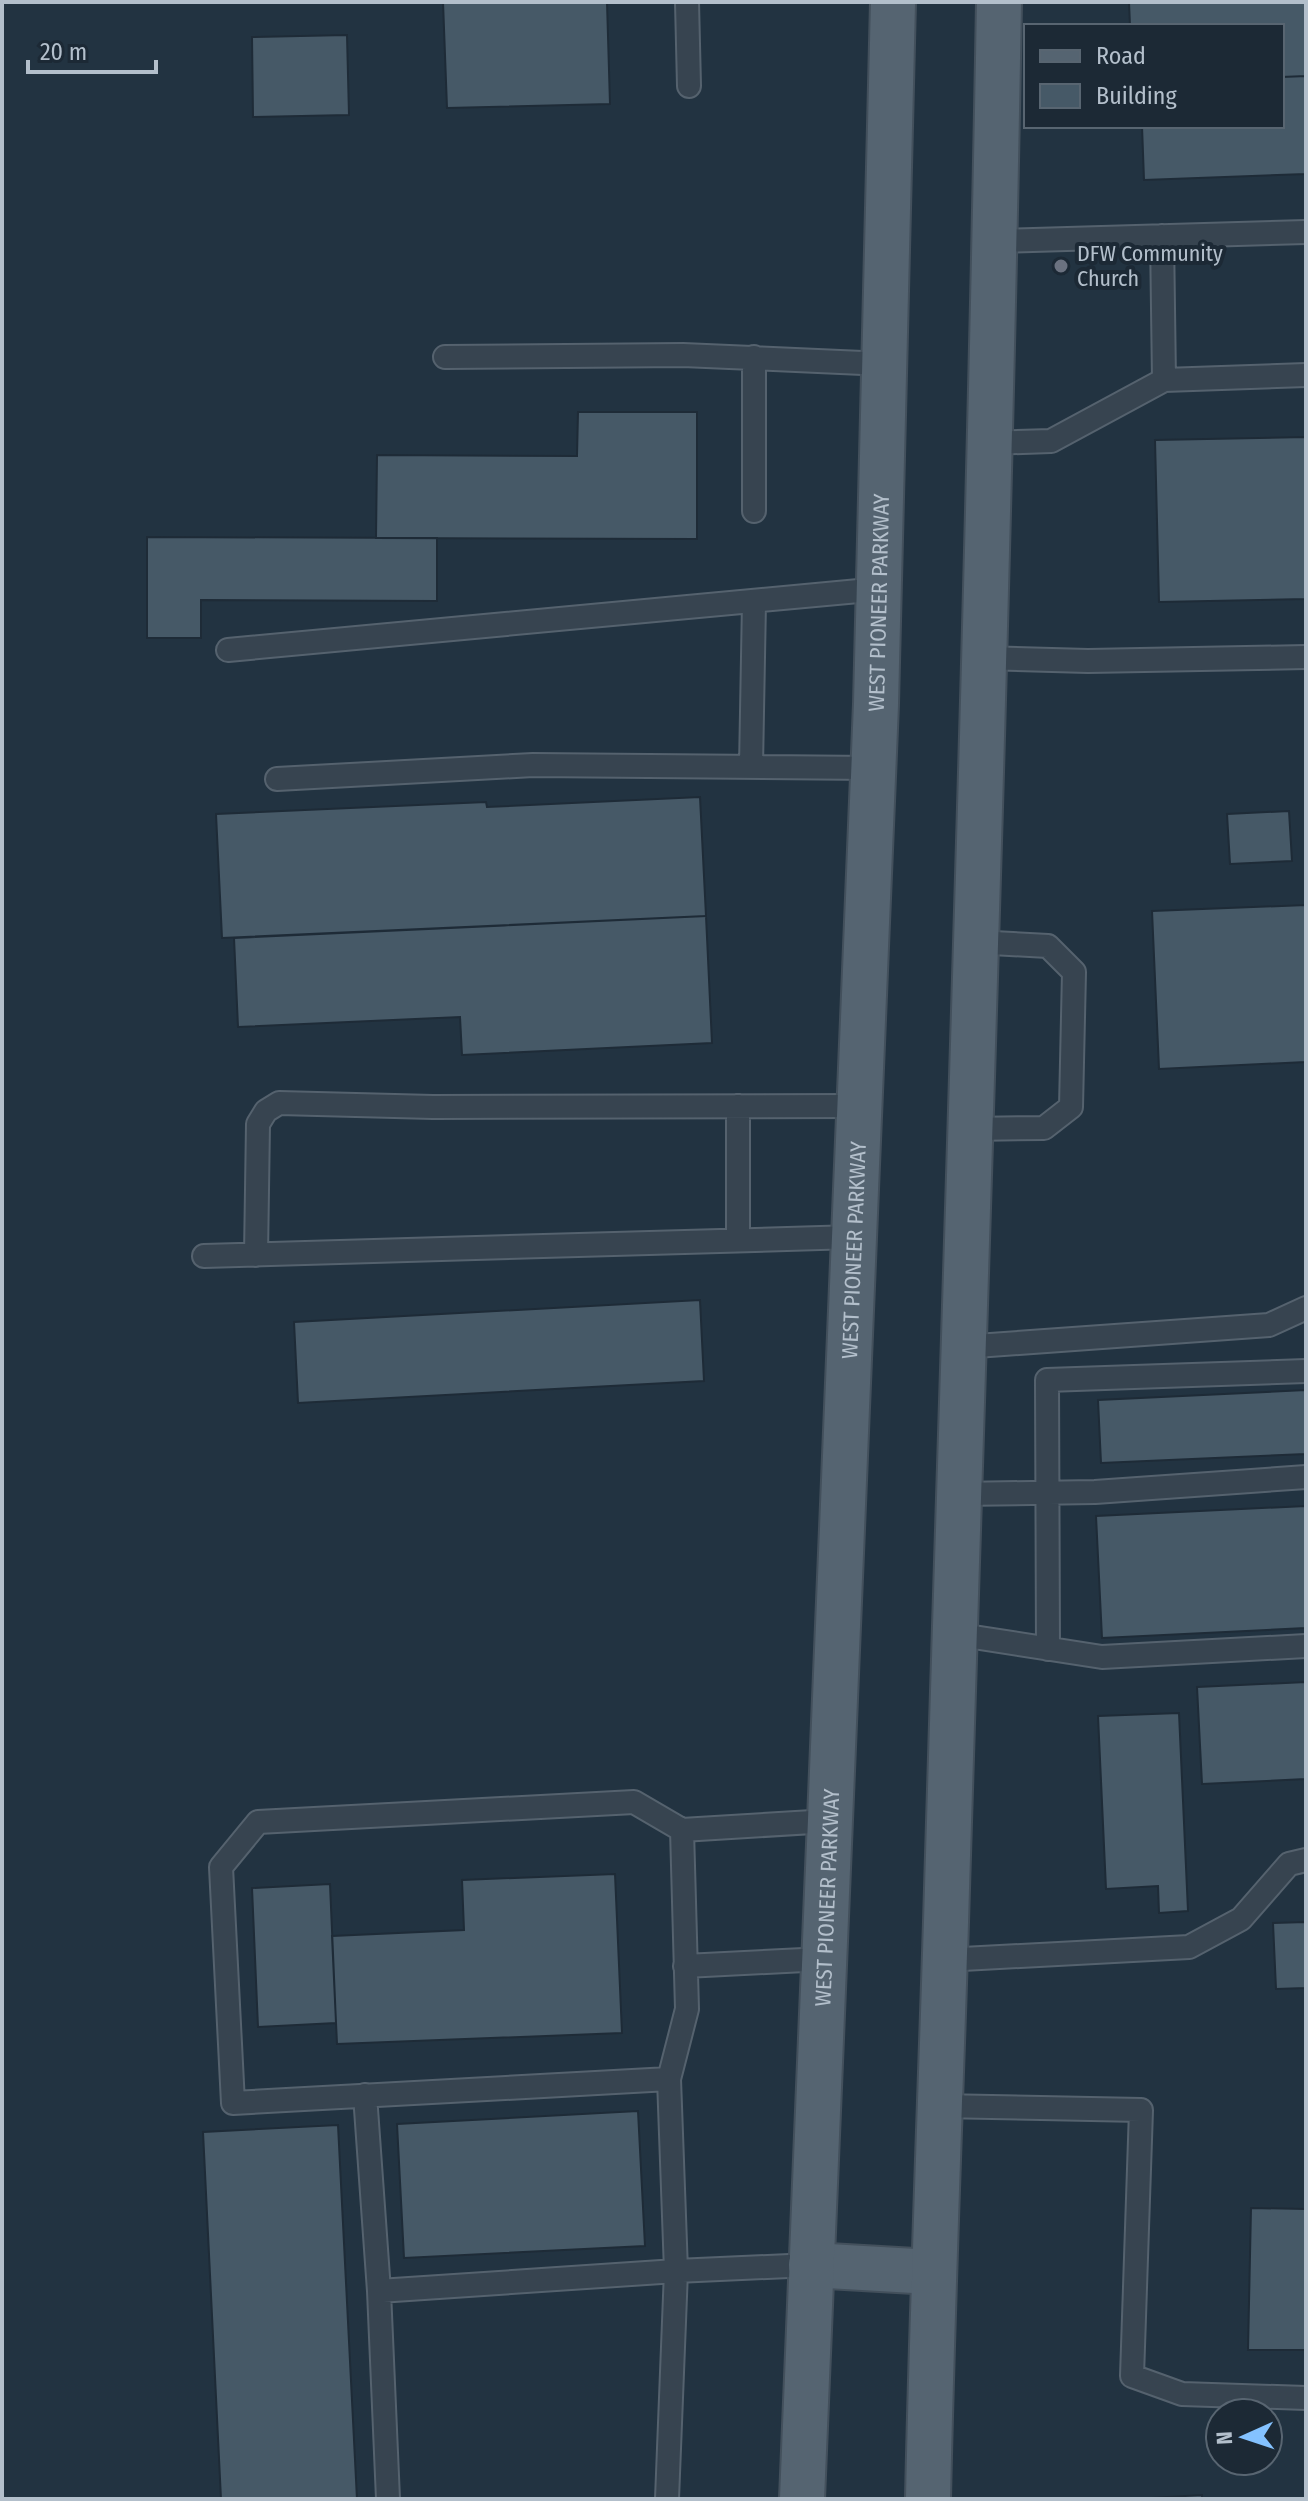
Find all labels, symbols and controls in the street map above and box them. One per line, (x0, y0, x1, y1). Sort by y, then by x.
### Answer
scale bar (28, 24, 156, 74)
legend (1024, 24, 1284, 128)
text: 20 m (40, 38, 87, 66)
text: Road (1096, 42, 1146, 70)
text: Building (1096, 82, 1178, 110)
place label: DFW Community Church (1077, 240, 1223, 292)
marker: DFW Community Church (1052, 257, 1070, 275)
street label: WEST PIONEER PARKWAY (863, 493, 895, 712)
street label: WEST PIONEER PARKWAY (836, 1141, 872, 1360)
street label: WEST PIONEER PARKWAY (809, 1788, 845, 2007)
north arrow (1204, 2397, 1284, 2477)
text: N (1211, 2431, 1238, 2445)

